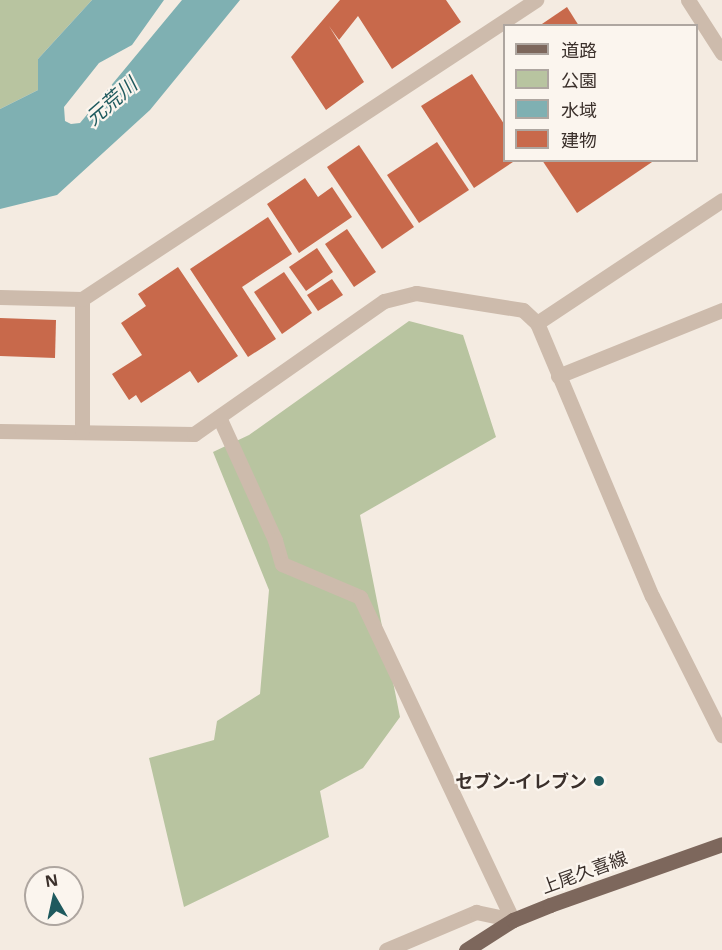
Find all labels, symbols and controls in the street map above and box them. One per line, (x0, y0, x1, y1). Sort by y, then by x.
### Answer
legend (503, 24, 698, 162)
text: 道路 (561, 38, 597, 62)
text: 公園 (561, 68, 597, 92)
water label: 元荒川 (80, 72, 142, 130)
text: 水域 (561, 98, 597, 122)
text: 建物 (561, 128, 597, 152)
place label: セブン-イレブン (455, 770, 587, 792)
marker: セブン-イレブン (592, 774, 606, 788)
street label: 上尾久喜線 (538, 846, 630, 898)
north arrow (24, 866, 84, 926)
text: N (43, 868, 60, 892)

